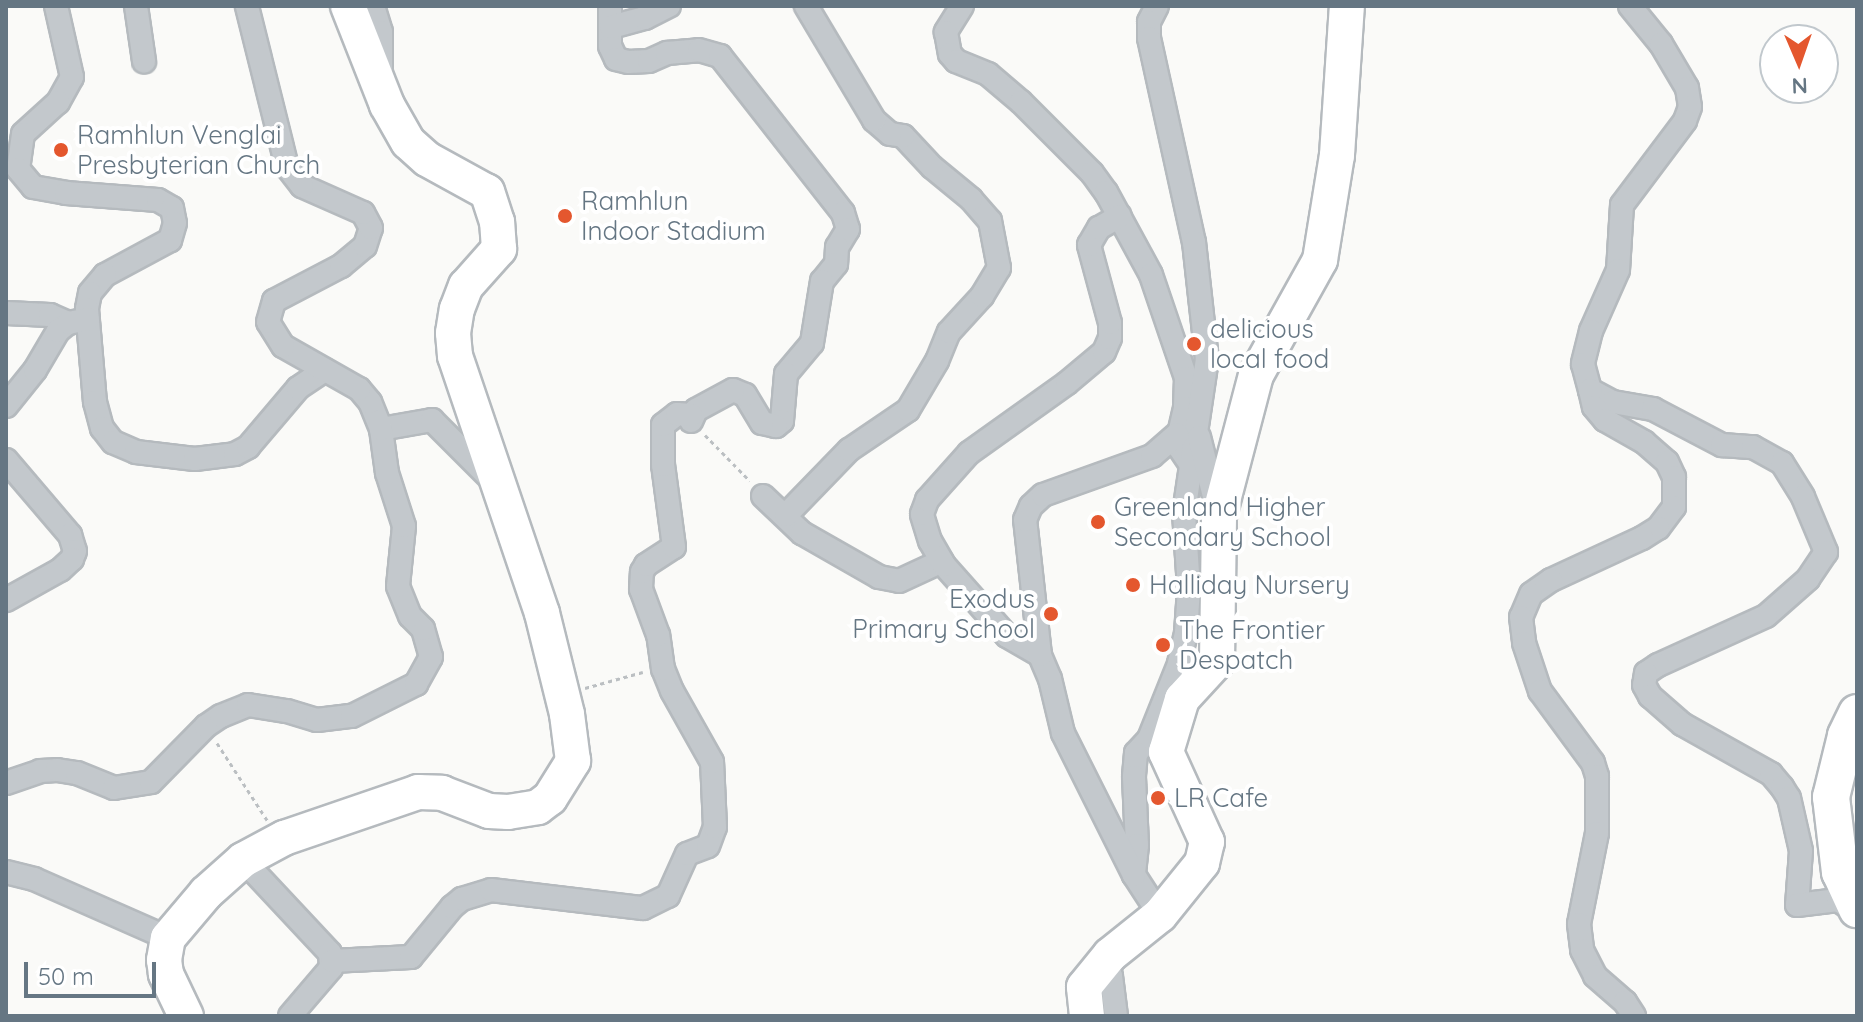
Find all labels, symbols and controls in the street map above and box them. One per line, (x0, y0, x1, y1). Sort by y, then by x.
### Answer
north arrow (1759, 24, 1839, 104)
text: N (1791, 72, 1808, 100)
place label: Ramhlun Venglai Presbyterian Church (77, 119, 320, 180)
marker: Ramhlun Venglai Presbyterian Church (52, 141, 70, 159)
place label: Ramhlun Indoor Stadium (581, 185, 766, 246)
marker: Ramhlun Indoor Stadium (556, 207, 574, 225)
place label: delicious local food (1210, 313, 1329, 374)
marker: delicious local food (1185, 335, 1203, 353)
place label: Greenland Higher Secondary School (1114, 491, 1331, 552)
marker: Greenland Higher Secondary School (1089, 513, 1107, 531)
place label: Halliday Nursery (1149, 569, 1350, 601)
marker: Halliday Nursery (1124, 576, 1142, 594)
place label: Exodus Primary School (852, 583, 1035, 644)
marker: Exodus Primary School (1042, 605, 1060, 623)
place label: The Frontier Despatch (1179, 614, 1325, 676)
marker: The Frontier Despatch (1154, 636, 1172, 654)
place label: LR Cafe (1174, 782, 1268, 814)
marker: LR Cafe (1149, 789, 1167, 807)
scale bar (28, 946, 160, 996)
text: 50 m (38, 961, 94, 991)

